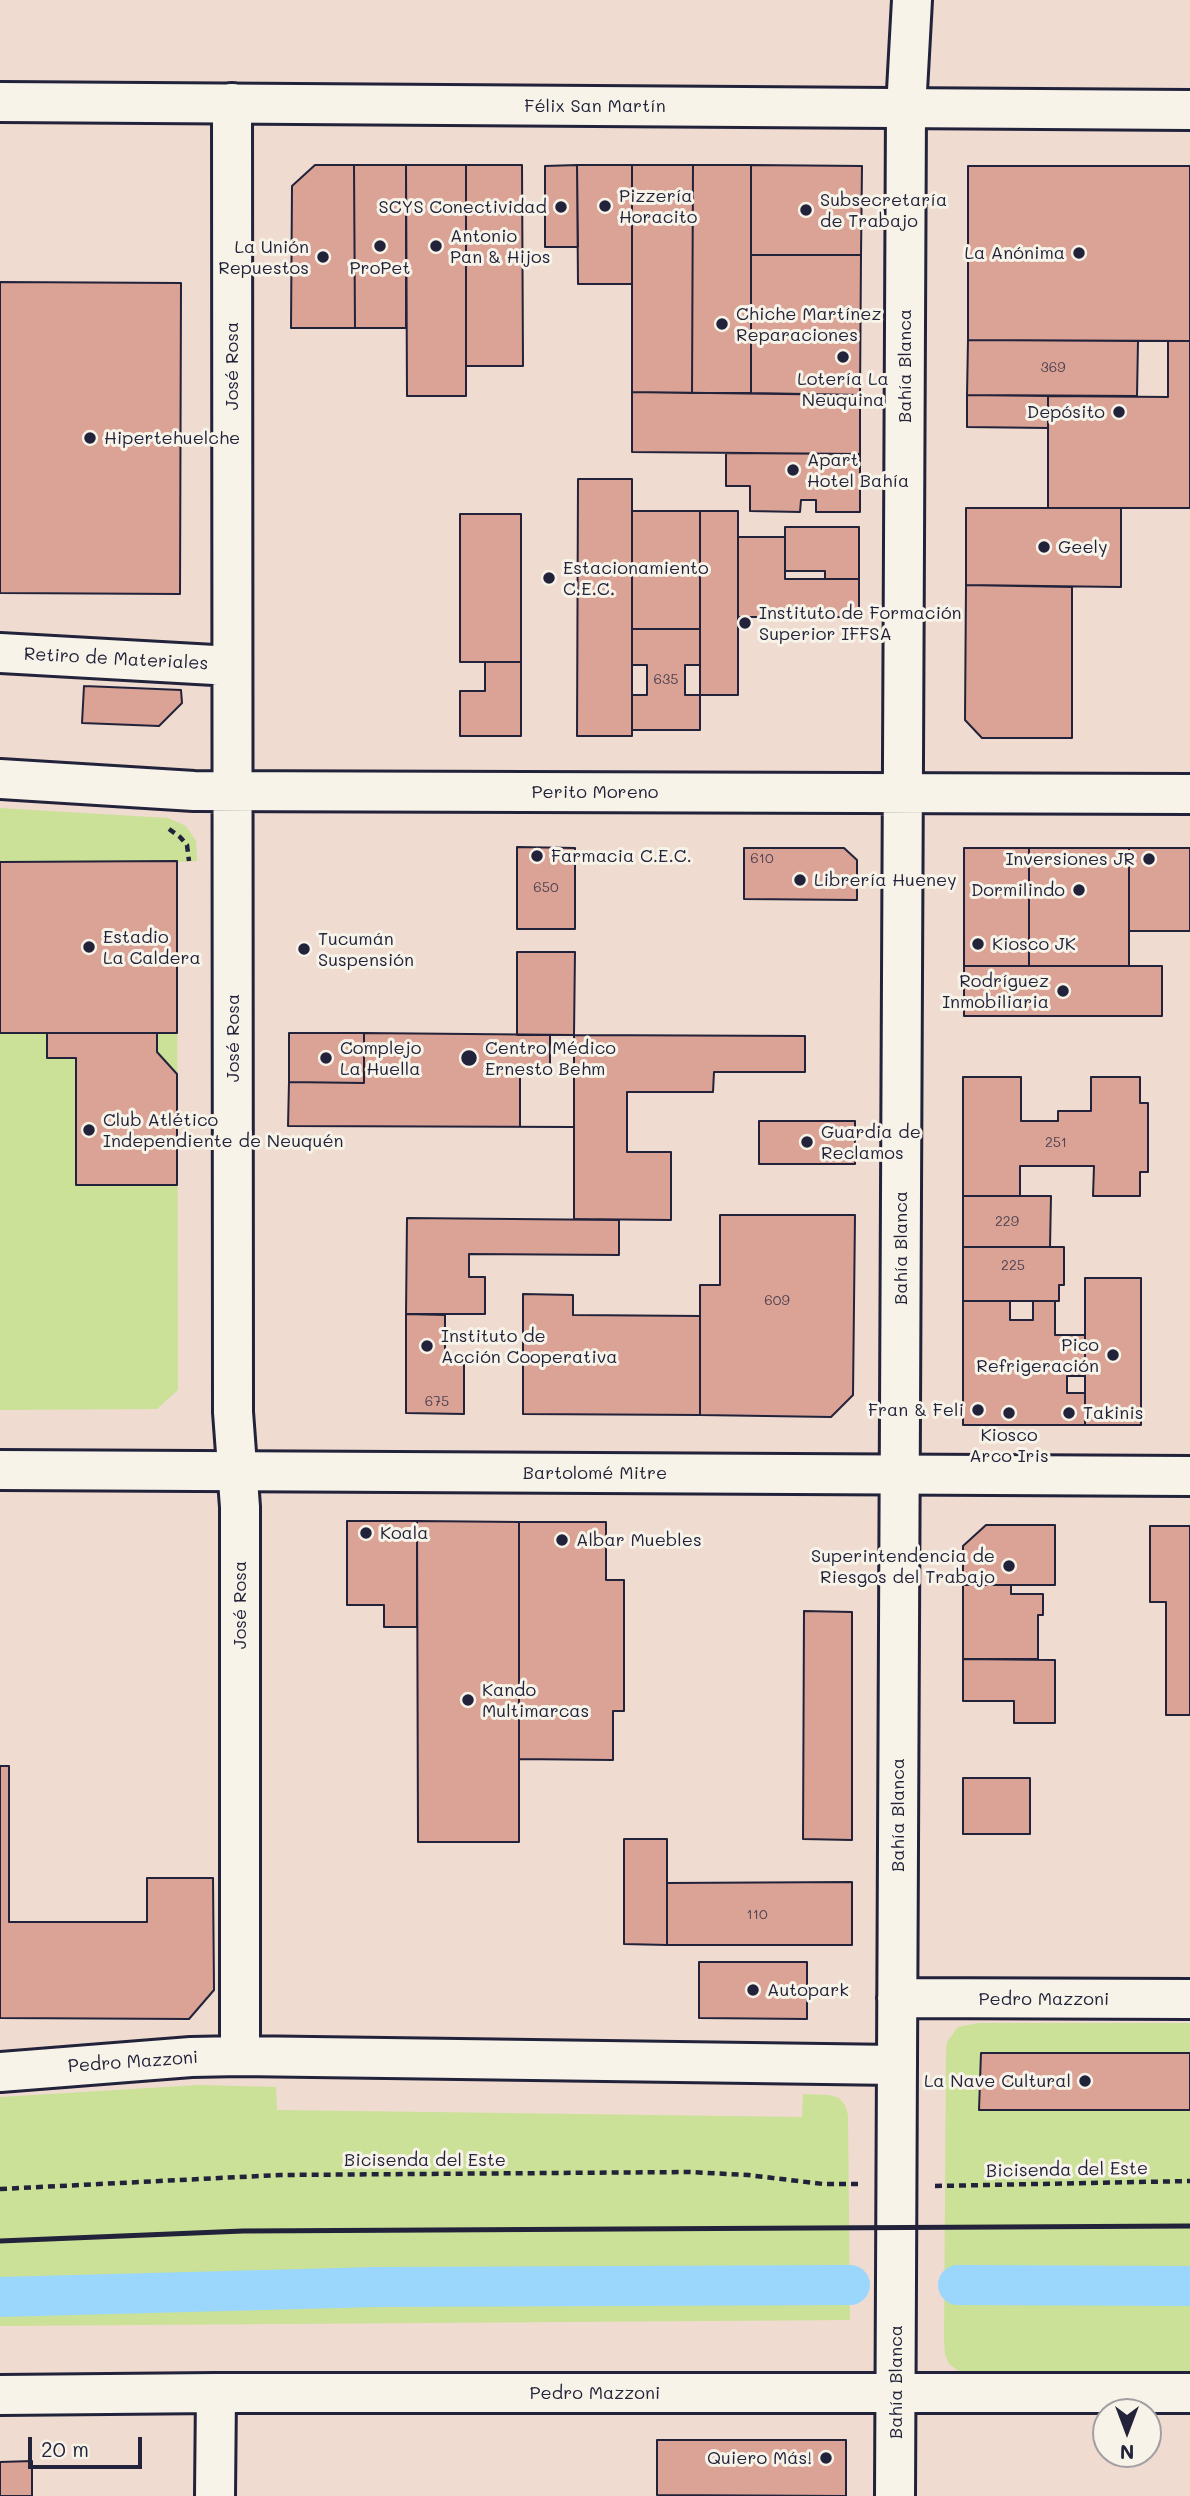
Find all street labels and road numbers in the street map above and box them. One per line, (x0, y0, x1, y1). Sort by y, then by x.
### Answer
street label: Félix San Martín (524, 95, 666, 117)
street label: Bahía Blanca (894, 309, 916, 423)
street label: José Rosa (221, 322, 243, 410)
street label: Retiro de Materiales (23, 643, 209, 675)
street label: Perito Moreno (532, 781, 658, 803)
street label: José Rosa (222, 994, 244, 1082)
street label: Bahía Blanca (890, 1191, 912, 1305)
street label: Bartolomé Mitre (523, 1462, 667, 1484)
street label: José Rosa (229, 1561, 251, 1649)
street label: Bahía Blanca (887, 1758, 909, 1872)
street label: Pedro Mazzoni (979, 1988, 1109, 2010)
street label: Pedro Mazzoni (67, 2047, 199, 2077)
street label: Bicisenda del Este (344, 2149, 506, 2171)
street label: Bicisenda del Este (986, 2158, 1148, 2182)
street label: Bahía Blanca (885, 2325, 907, 2439)
street label: Pedro Mazzoni (530, 2382, 660, 2404)

